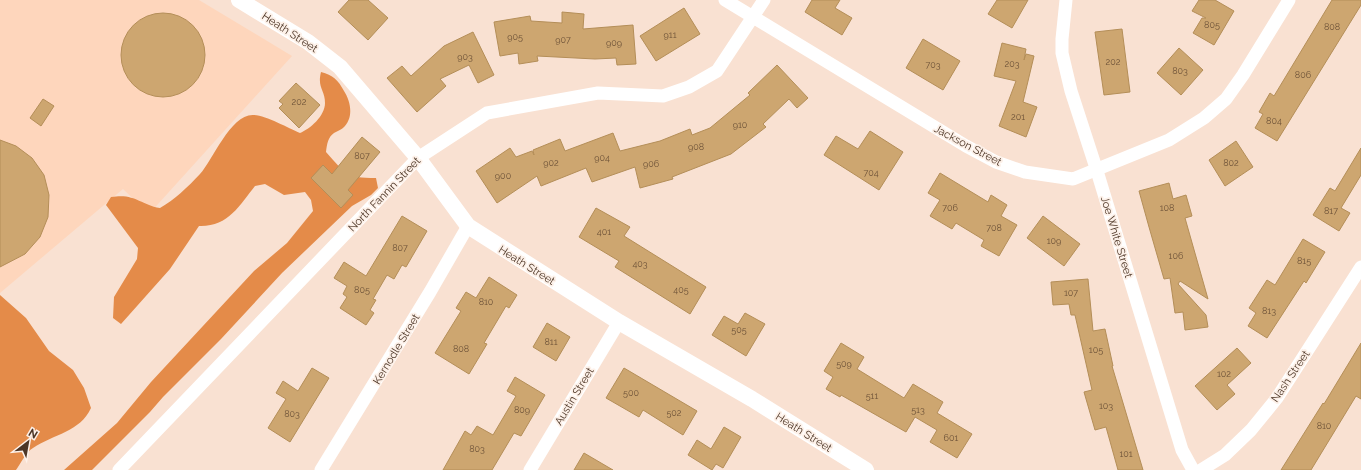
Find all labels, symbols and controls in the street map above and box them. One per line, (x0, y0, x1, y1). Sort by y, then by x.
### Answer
street label: Heath Street (259, 10, 320, 55)
house number: 805 (1204, 20, 1220, 30)
house number: 808 (1324, 22, 1340, 32)
house number: 911 (664, 30, 677, 40)
house number: 905 (507, 32, 523, 42)
house number: 907 (555, 35, 571, 45)
house number: 909 (606, 38, 622, 48)
house number: 903 (457, 52, 473, 62)
house number: 202 (1106, 57, 1121, 67)
house number: 203 (1004, 59, 1020, 69)
house number: 703 (925, 60, 941, 70)
house number: 803 (1172, 66, 1188, 76)
house number: 806 (1295, 70, 1312, 80)
house number: 202 (292, 97, 307, 107)
house number: 201 (1011, 112, 1025, 122)
house number: 804 (1266, 116, 1282, 126)
house number: 910 (733, 120, 748, 130)
street label: Jackson Street (932, 122, 1004, 169)
house number: 908 (688, 142, 704, 152)
house number: 807 (354, 151, 370, 161)
house number: 904 (594, 153, 610, 163)
street label: North Fannin Street (346, 154, 423, 234)
house number: 902 (543, 158, 559, 168)
house number: 802 (1223, 158, 1239, 168)
house number: 906 (643, 159, 660, 169)
house number: 704 (863, 168, 879, 178)
house number: 900 (495, 171, 512, 181)
street label: Joe White Street (1098, 195, 1135, 280)
house number: 706 (942, 203, 958, 213)
house number: 108 (1160, 203, 1174, 213)
house number: 817 (1324, 206, 1338, 216)
house number: 708 (986, 223, 1002, 233)
house number: 401 (597, 227, 611, 237)
house number: 109 (1047, 236, 1061, 246)
house number: 807 (392, 243, 408, 253)
street label: Heath Street (496, 243, 558, 288)
house number: 106 (1169, 251, 1184, 261)
house number: 815 (1297, 256, 1311, 266)
house number: 403 (632, 259, 648, 269)
house number: 805 (354, 285, 370, 295)
house number: 405 (673, 285, 689, 295)
house number: 107 (1064, 288, 1078, 298)
house number: 810 (479, 297, 494, 307)
house number: 813 (1262, 306, 1276, 316)
street label: Kernodle Street (370, 312, 423, 387)
house number: 505 (731, 325, 747, 335)
house number: 811 (544, 337, 558, 347)
house number: 808 (453, 344, 469, 354)
house number: 105 (1089, 345, 1103, 355)
street label: Nash Street (1268, 348, 1313, 405)
house number: 509 (836, 359, 852, 369)
street label: Austin Street (552, 365, 597, 427)
house number: 102 (1217, 369, 1231, 379)
house number: 500 (623, 388, 639, 398)
house number: 511 (866, 391, 878, 401)
house number: 103 (1099, 401, 1113, 411)
house number: 809 (514, 405, 530, 415)
house number: 513 (911, 405, 925, 415)
house number: 502 (666, 408, 682, 418)
house number: 803 (284, 409, 300, 419)
street label: Heath Street (773, 410, 835, 455)
house number: 810 (1317, 421, 1332, 431)
north arrow (8, 422, 48, 462)
text: N (26, 426, 40, 442)
house number: 601 (944, 433, 959, 443)
house number: 803 (469, 444, 485, 454)
house number: 101 (1119, 449, 1133, 459)

